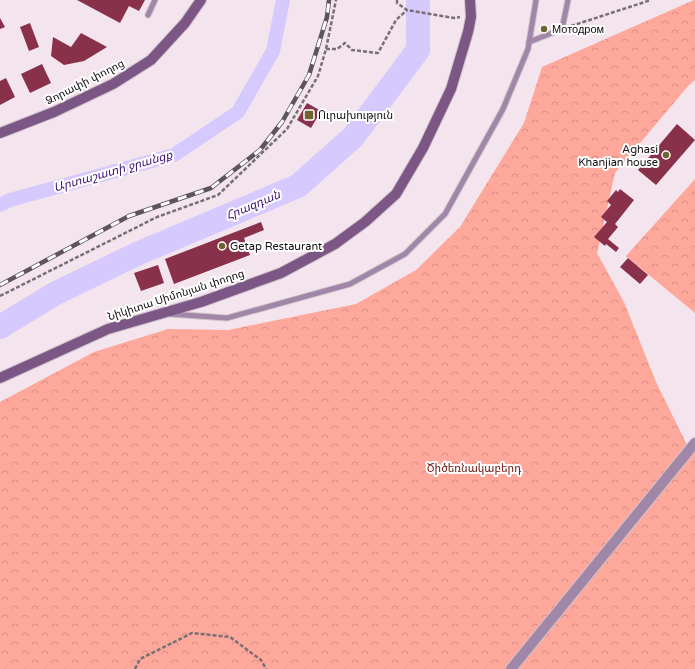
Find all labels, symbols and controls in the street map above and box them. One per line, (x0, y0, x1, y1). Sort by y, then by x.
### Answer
place label: Мотодром (552, 23, 604, 36)
marker: Мотодром (539, 24, 549, 34)
street label: Ձորափի փողոց (44, 57, 126, 107)
marker: Ուրախություն (303, 109, 315, 121)
place label: Ուրախություն (318, 109, 393, 122)
place label: Aghasi Khanjian house (578, 143, 658, 169)
water label: Արտաշատի ջրանցք (52, 147, 175, 195)
marker: Aghasi Khanjian house (661, 150, 671, 160)
water label: Հրազդան (224, 187, 283, 223)
place label: Getap Restaurant (230, 240, 322, 253)
marker: Getap Restaurant (217, 241, 227, 251)
street label: Նիկիտա Սիմոնյան փողոց (106, 267, 246, 323)
park label: Ծիծեռնակաբերդ (427, 462, 521, 475)

